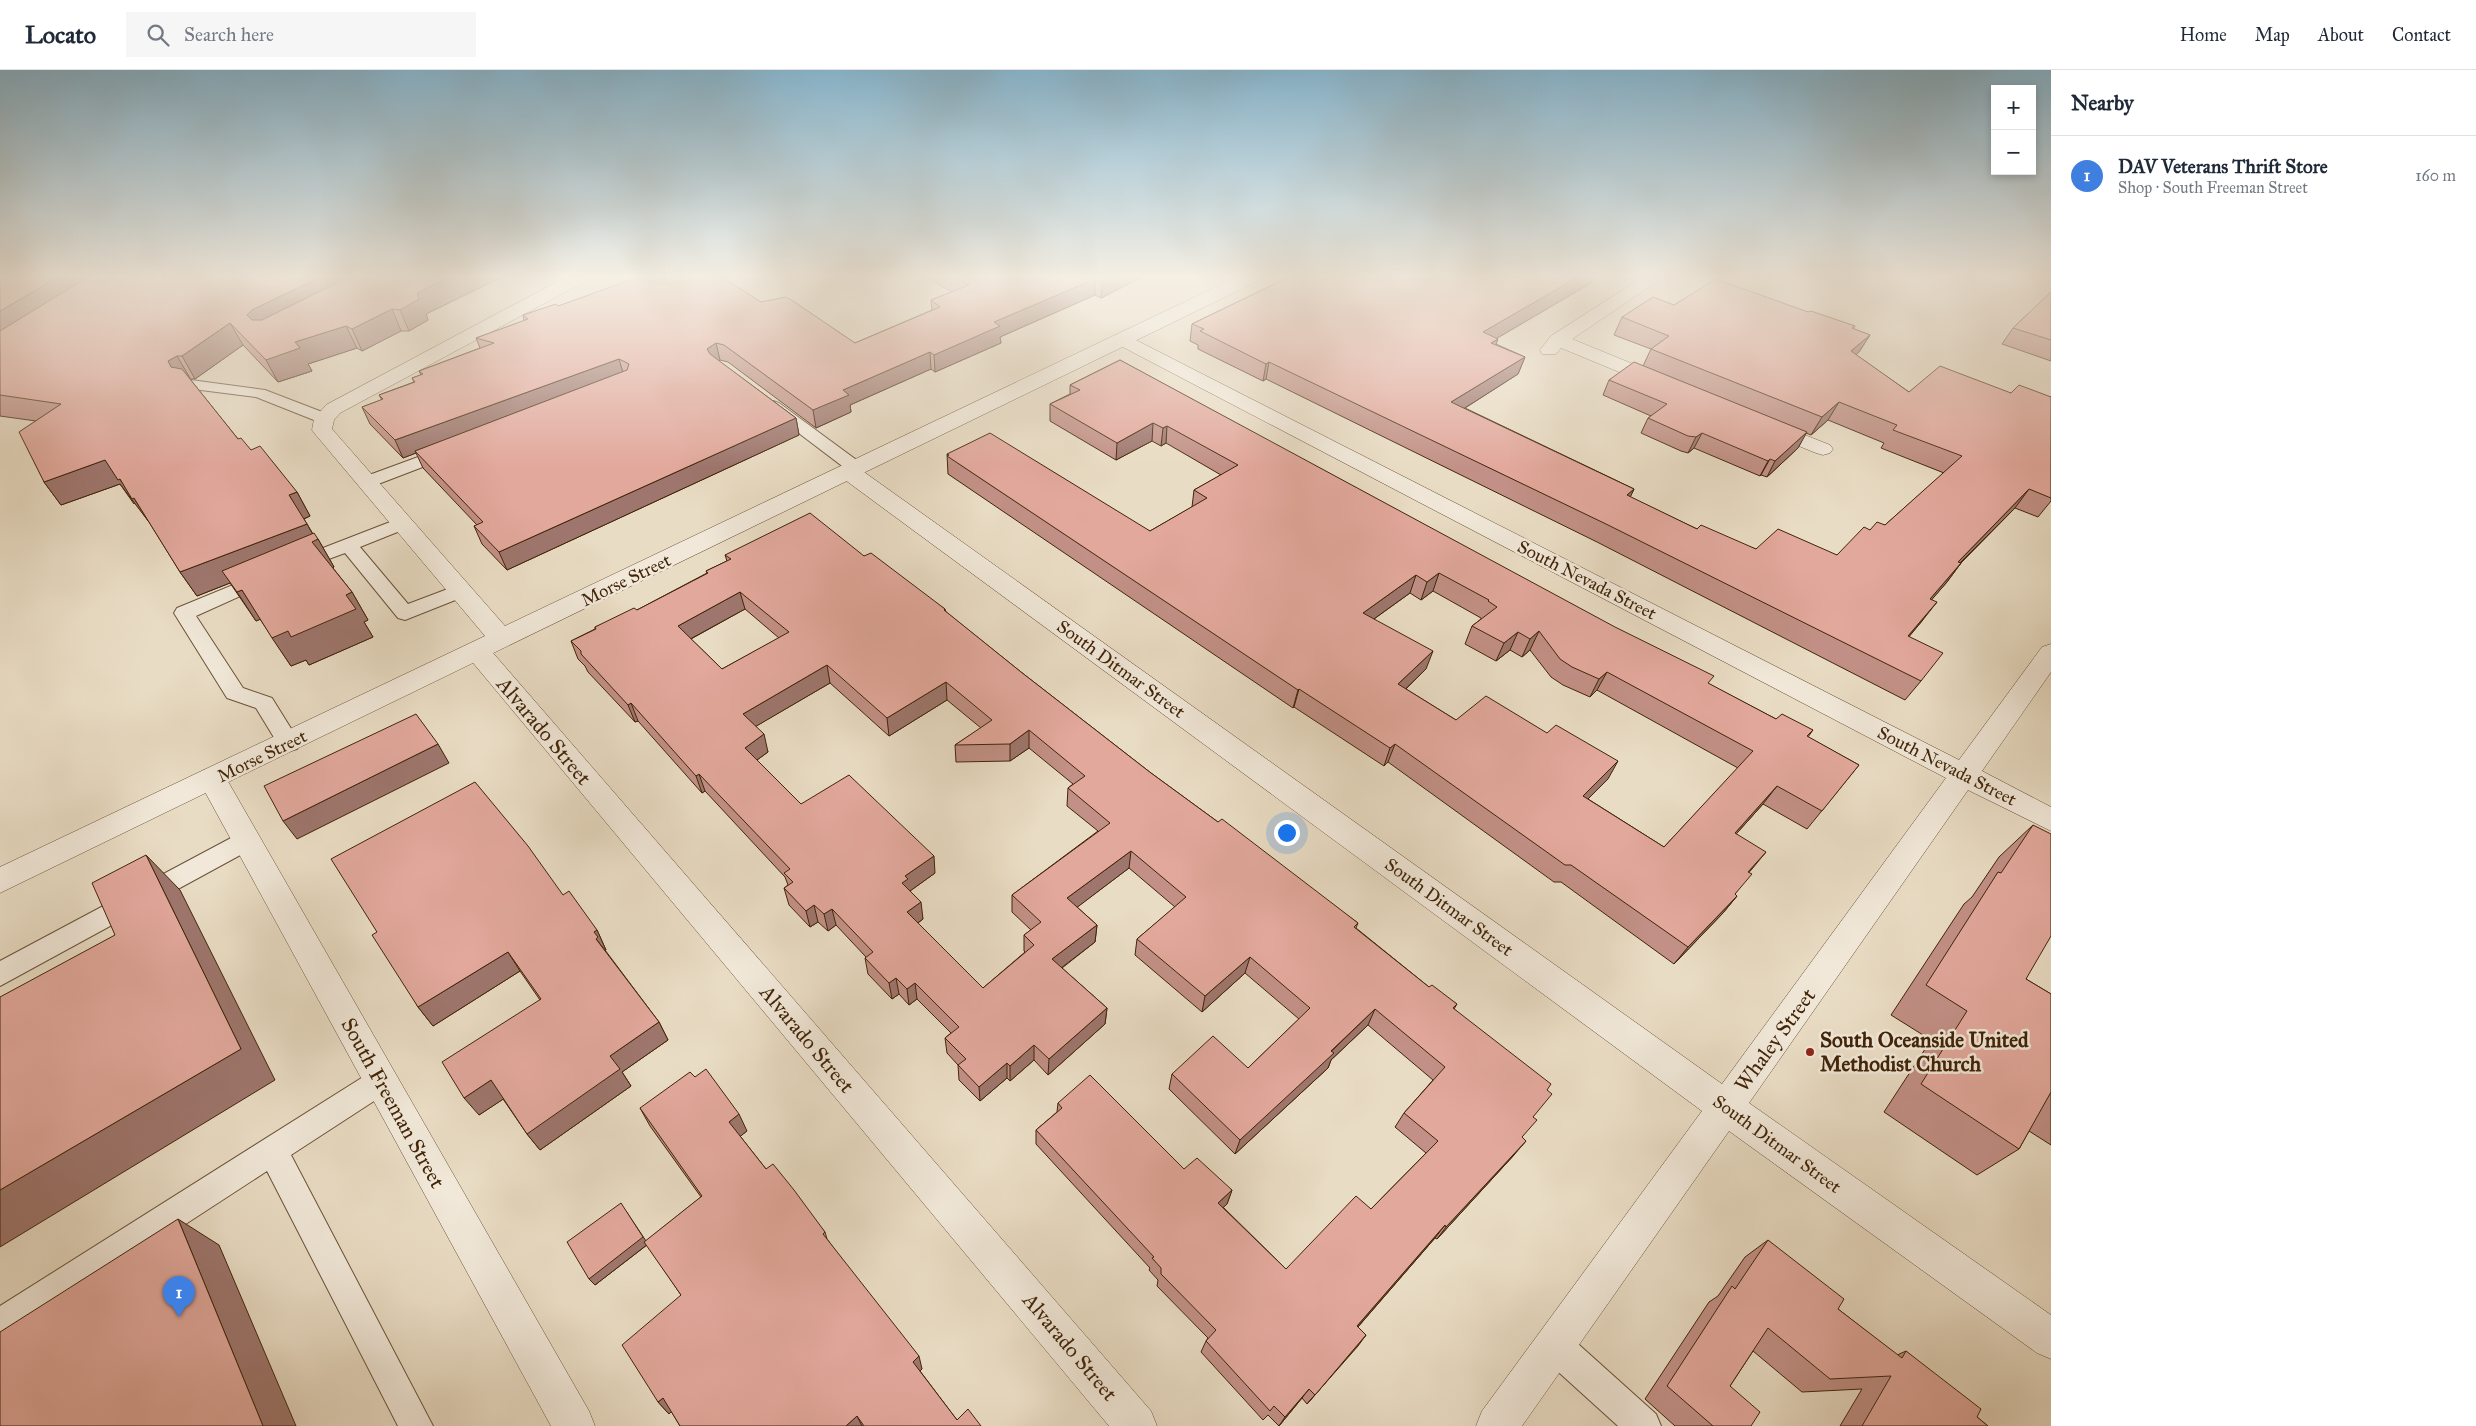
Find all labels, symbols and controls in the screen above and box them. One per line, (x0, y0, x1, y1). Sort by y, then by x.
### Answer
search box (126, 12, 476, 57)
text: Locato (25, 20, 96, 50)
icon: search (144, 21, 172, 49)
text: Search here (184, 23, 274, 46)
text: Home (2180, 24, 2227, 46)
text: Map (2255, 24, 2290, 46)
text: About (2318, 24, 2364, 46)
text: Contact (2392, 24, 2451, 46)
map controls (1991, 85, 2036, 175)
button: + (1991, 85, 2036, 130)
text: Nearby (2071, 90, 2134, 116)
button: − (1991, 130, 2036, 175)
text: DAV Veterans Thrift Store (2118, 155, 2328, 178)
text: 1 (2084, 166, 2090, 185)
text: 160 m (2415, 166, 2456, 185)
text: Shop · South Freeman Street (2118, 178, 2308, 197)
street label: South Nevada Street (1514, 535, 1661, 625)
street label: Morse Street (578, 549, 675, 611)
street label: South Ditmar Street (1053, 615, 1190, 723)
street label: Alvarado Street (491, 671, 597, 791)
street label: South Nevada Street (1874, 721, 2021, 811)
street label: Morse Street (214, 725, 311, 787)
your location (1274, 820, 1300, 846)
street label: South Ditmar Street (1381, 853, 1518, 961)
street label: Alvarado Street (754, 979, 860, 1099)
street label: Whaley Street (1729, 983, 1822, 1097)
street label: South Freeman Street (335, 1013, 451, 1193)
place label: South Oceanside United Methodist Church (1820, 1027, 2029, 1077)
marker: South Oceanside United Methodist Church (1804, 1046, 1816, 1058)
street label: South Ditmar Street (1709, 1090, 1846, 1198)
pin: 1 (163, 1276, 195, 1317)
street label: Alvarado Street (1017, 1287, 1123, 1407)

